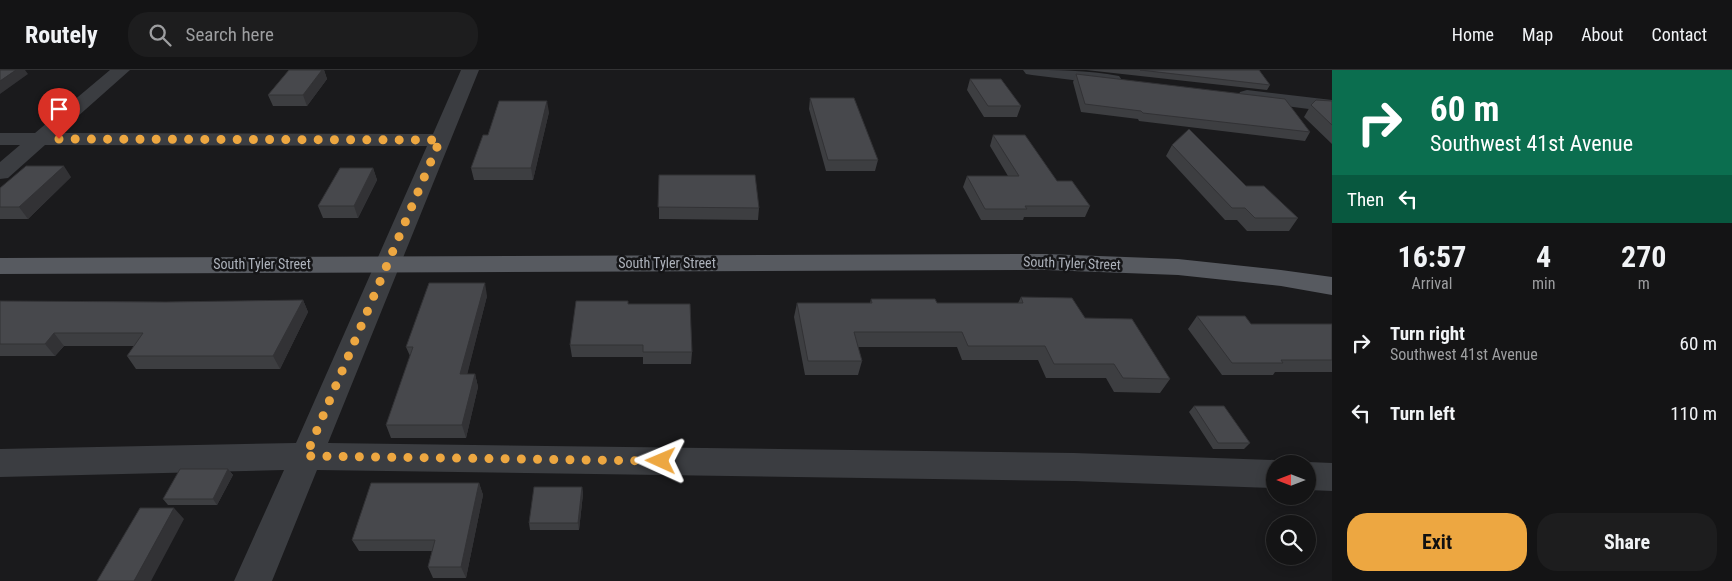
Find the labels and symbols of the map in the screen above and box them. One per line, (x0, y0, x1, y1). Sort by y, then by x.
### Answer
pin (38, 88, 80, 139)
street label: South Tyler Street (1023, 253, 1121, 273)
street label: South Tyler Street (618, 255, 716, 271)
street label: South Tyler Street (213, 256, 311, 272)
position arrow (634, 434, 686, 486)
north arrow (1266, 455, 1316, 505)

